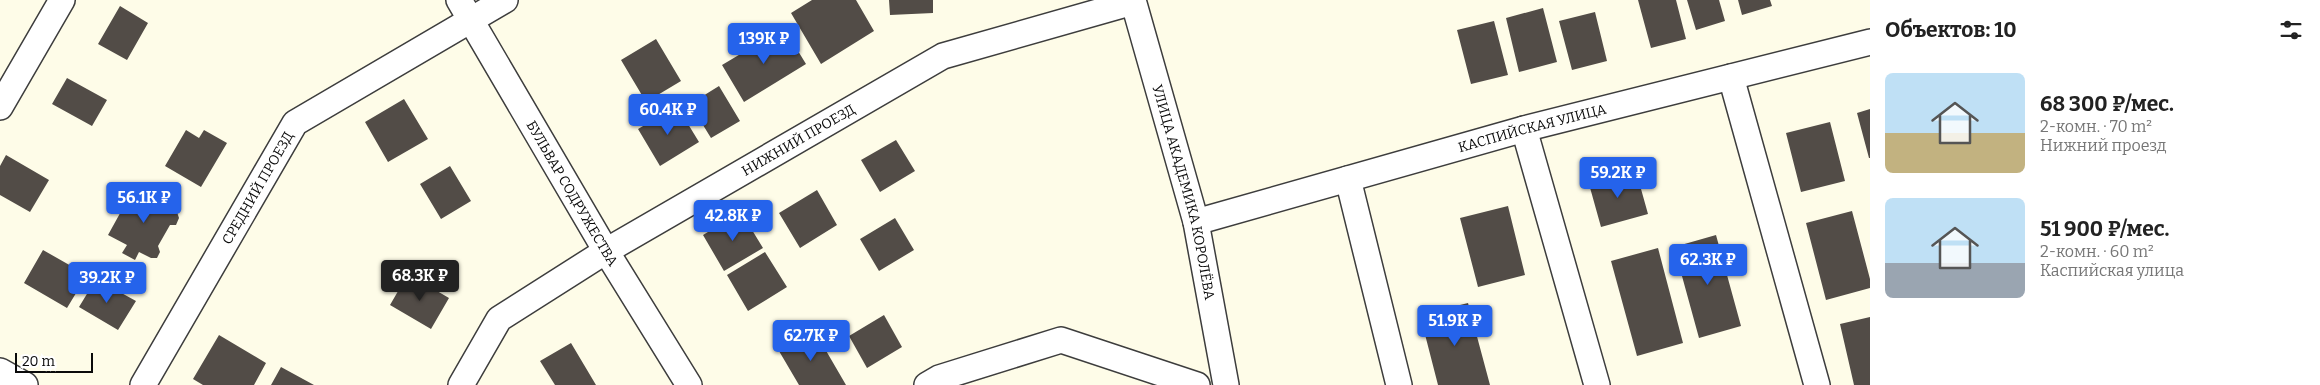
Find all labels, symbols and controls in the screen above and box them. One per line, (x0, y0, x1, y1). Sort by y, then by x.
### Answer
icon: filters (2277, 16, 2305, 44)
text: Объектов: 10 (1885, 17, 2017, 43)
pin: 139K ₽ (723, 22, 805, 65)
text: 139K ₽ (739, 29, 789, 48)
street label: УЛИЦА АКАДЕМИКА КОРОЛЁВА (1149, 83, 1219, 301)
text: 68 300 ₽/мес. (2040, 91, 2174, 117)
icon: home (1925, 93, 1985, 153)
pin: 60.4K ₽ (622, 94, 714, 136)
text: 60.4K ₽ (640, 100, 696, 119)
street label: НИЖНИЙ ПРОЕЗД (739, 100, 858, 179)
street label: КАСПИЙСКАЯ УЛИЦА (1456, 100, 1608, 156)
text: 2-комн. · 70 m² (2040, 117, 2152, 136)
street label: БУЛЬВАР СОДРУЖЕСТВА (523, 118, 622, 269)
street label: СРЕДНИЙ ПРОЕЗД (218, 128, 297, 247)
text: Нижний проезд (2040, 136, 2167, 155)
pin: 59.2K ₽ (1572, 156, 1664, 199)
text: 59.2K ₽ (1591, 163, 1645, 182)
pin: 56.1K ₽ (98, 182, 190, 224)
text: 56.1K ₽ (117, 188, 171, 207)
pin: 42.8K ₽ (687, 200, 779, 242)
text: 42.8K ₽ (705, 206, 761, 225)
text: 51 900 ₽/мес. (2040, 216, 2169, 242)
icon: home (1925, 218, 1985, 278)
text: 2-комн. · 60 m² (2040, 242, 2154, 261)
pin: 62.3K ₽ (1662, 244, 1754, 286)
text: 62.3K ₽ (1680, 250, 1736, 269)
pin: 68.3K ₽ (374, 260, 466, 302)
text: Каспийская улица (2040, 261, 2184, 280)
pin: 39.2K ₽ (61, 262, 153, 304)
text: 68.3K ₽ (392, 266, 448, 285)
text: 39.2K ₽ (79, 268, 135, 287)
pin: 51.9K ₽ (1409, 304, 1501, 347)
text: 51.9K ₽ (1428, 311, 1482, 330)
pin: 62.7K ₽ (765, 320, 857, 362)
text: 62.7K ₽ (784, 326, 838, 345)
scale bar (15, 350, 92, 373)
text: 20 m (22, 353, 55, 370)

